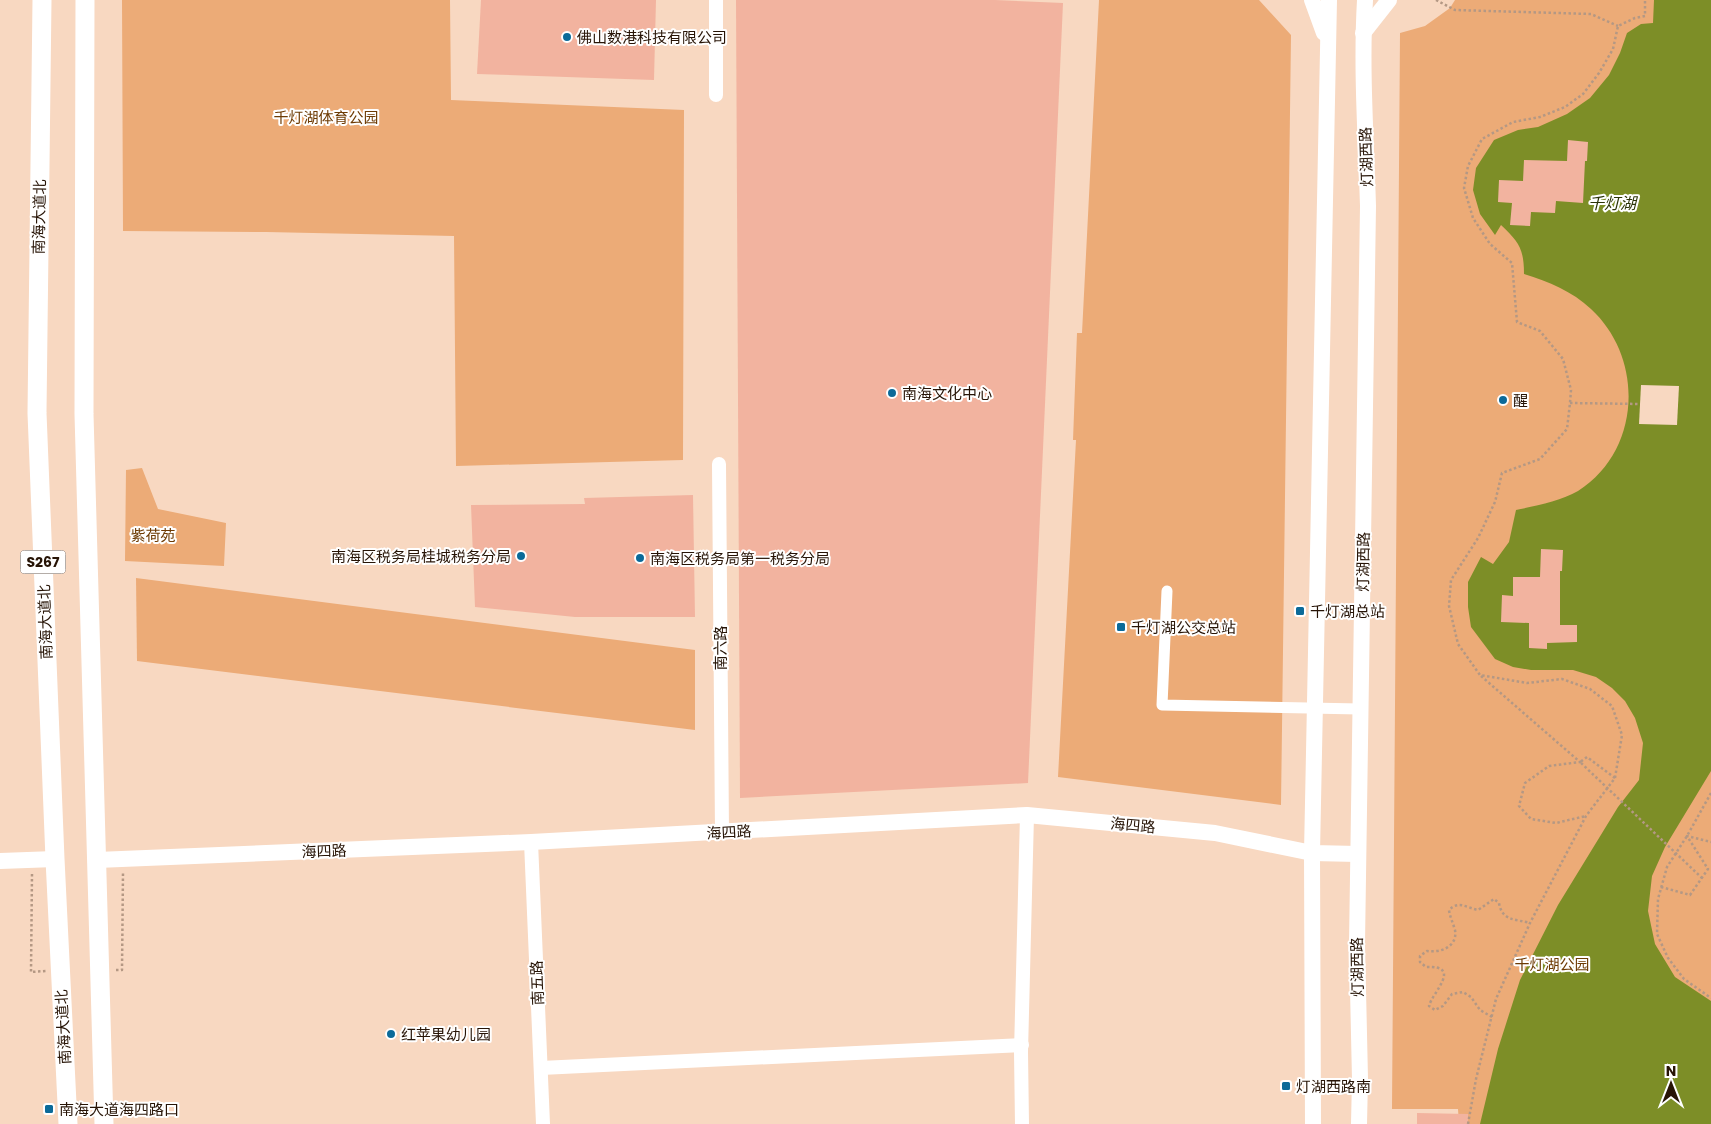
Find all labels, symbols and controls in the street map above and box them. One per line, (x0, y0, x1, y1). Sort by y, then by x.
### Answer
place label: 佛山数港科技有限公司 (577, 27, 727, 48)
marker: 佛山数港科技有限公司 (561, 31, 573, 43)
park label: 千灯湖体育公园 (273, 107, 379, 128)
street label: 灯湖西路 (1354, 127, 1378, 187)
street label: 南海大道北 (28, 179, 50, 255)
water label: 千灯湖 (1588, 192, 1639, 215)
place label: 南海文化中心 (902, 383, 992, 404)
marker: 南海文化中心 (886, 387, 898, 399)
place label: 醒 (1513, 390, 1528, 411)
marker: 醒 (1497, 394, 1509, 406)
park label: 紫荷苑 (130, 525, 176, 546)
street label: 灯湖西路 (1352, 532, 1374, 592)
place label: 南海区税务局桂城税务分局 (331, 546, 511, 567)
place label: 南海区税务局第一税务分局 (650, 548, 830, 569)
road number: S267 (20, 550, 66, 574)
marker: 南海区税务局桂城税务分局 (515, 550, 527, 562)
marker: 南海区税务局第一税务分局 (634, 552, 646, 564)
street label: 南海大道北 (33, 584, 57, 660)
place label: 千灯湖总站 (1310, 601, 1385, 622)
marker: 千灯湖总站 (1294, 605, 1306, 617)
place label: 千灯湖公交总站 (1131, 617, 1236, 638)
marker: 千灯湖公交总站 (1115, 621, 1127, 633)
street label: 南六路 (710, 625, 731, 671)
street label: 海四路 (1110, 813, 1156, 837)
street label: 海四路 (706, 820, 752, 844)
street label: 海四路 (301, 840, 347, 862)
street label: 灯湖西路 (1346, 937, 1368, 997)
park label: 千灯湖公园 (1514, 954, 1590, 975)
street label: 南五路 (526, 960, 548, 1006)
street label: 南海大道北 (51, 989, 75, 1065)
place label: 红苹果幼儿园 (401, 1024, 491, 1045)
marker: 红苹果幼儿园 (385, 1028, 397, 1040)
north arrow (1646, 1059, 1696, 1109)
text: N (1666, 1061, 1676, 1081)
place label: 灯湖西路南 (1296, 1076, 1371, 1097)
marker: 灯湖西路南 (1280, 1080, 1292, 1092)
place label: 南海大道海四路口 (59, 1099, 179, 1120)
marker: 南海大道海四路口 (43, 1103, 55, 1115)

